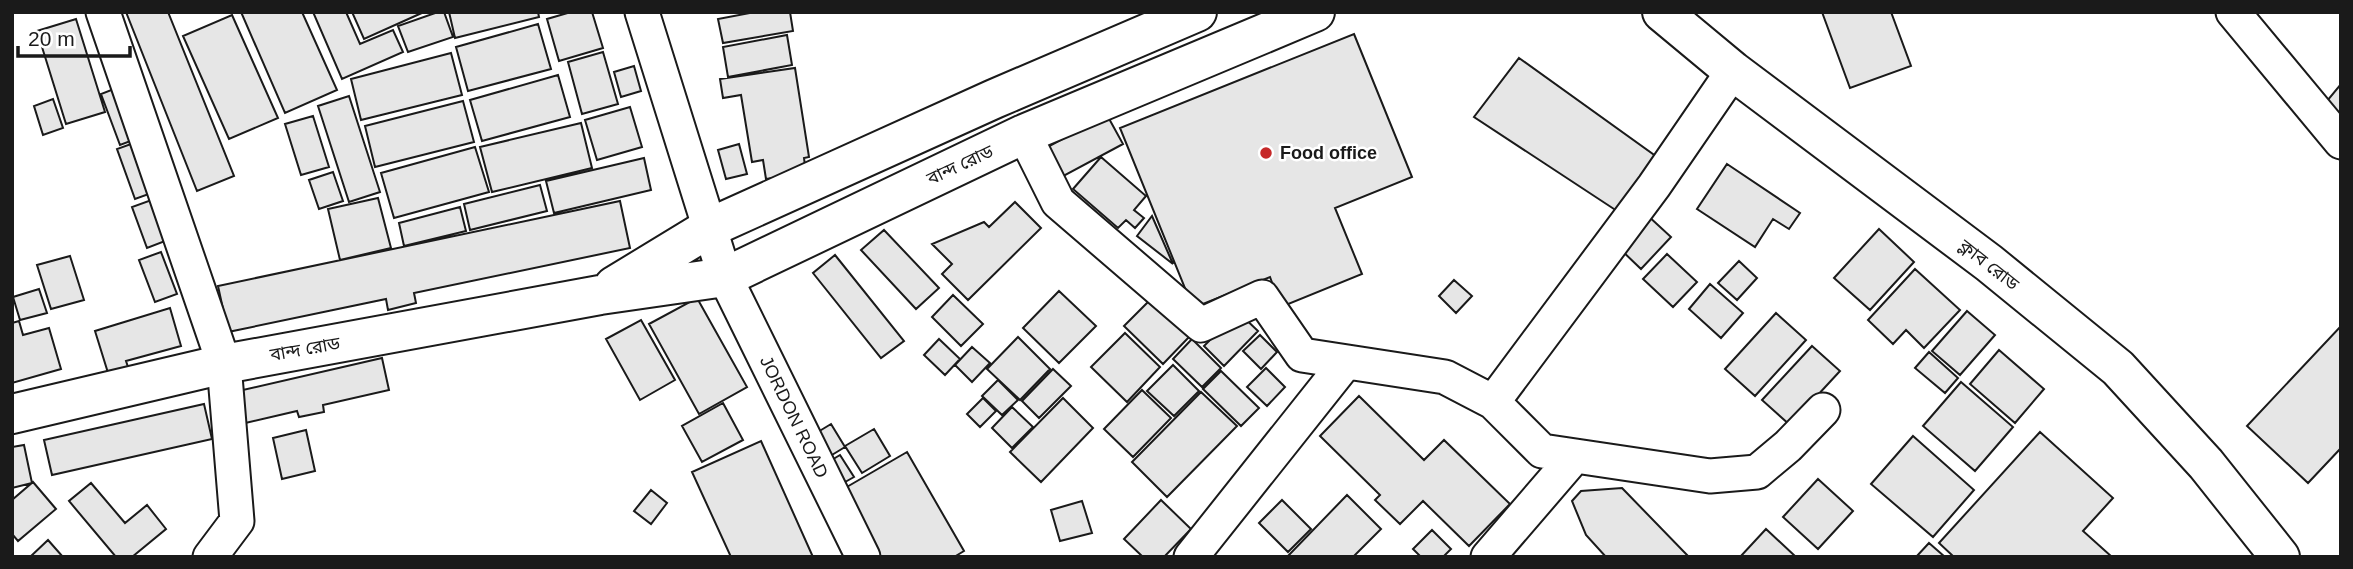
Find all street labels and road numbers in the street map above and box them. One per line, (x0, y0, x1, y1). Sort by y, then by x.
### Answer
street label: বান্দ রোড (923, 141, 996, 189)
street label: ক্লাব রোড (1954, 235, 2023, 295)
street label: বান্দ রোড (267, 333, 342, 365)
street label: JORDON ROAD (756, 353, 832, 481)

